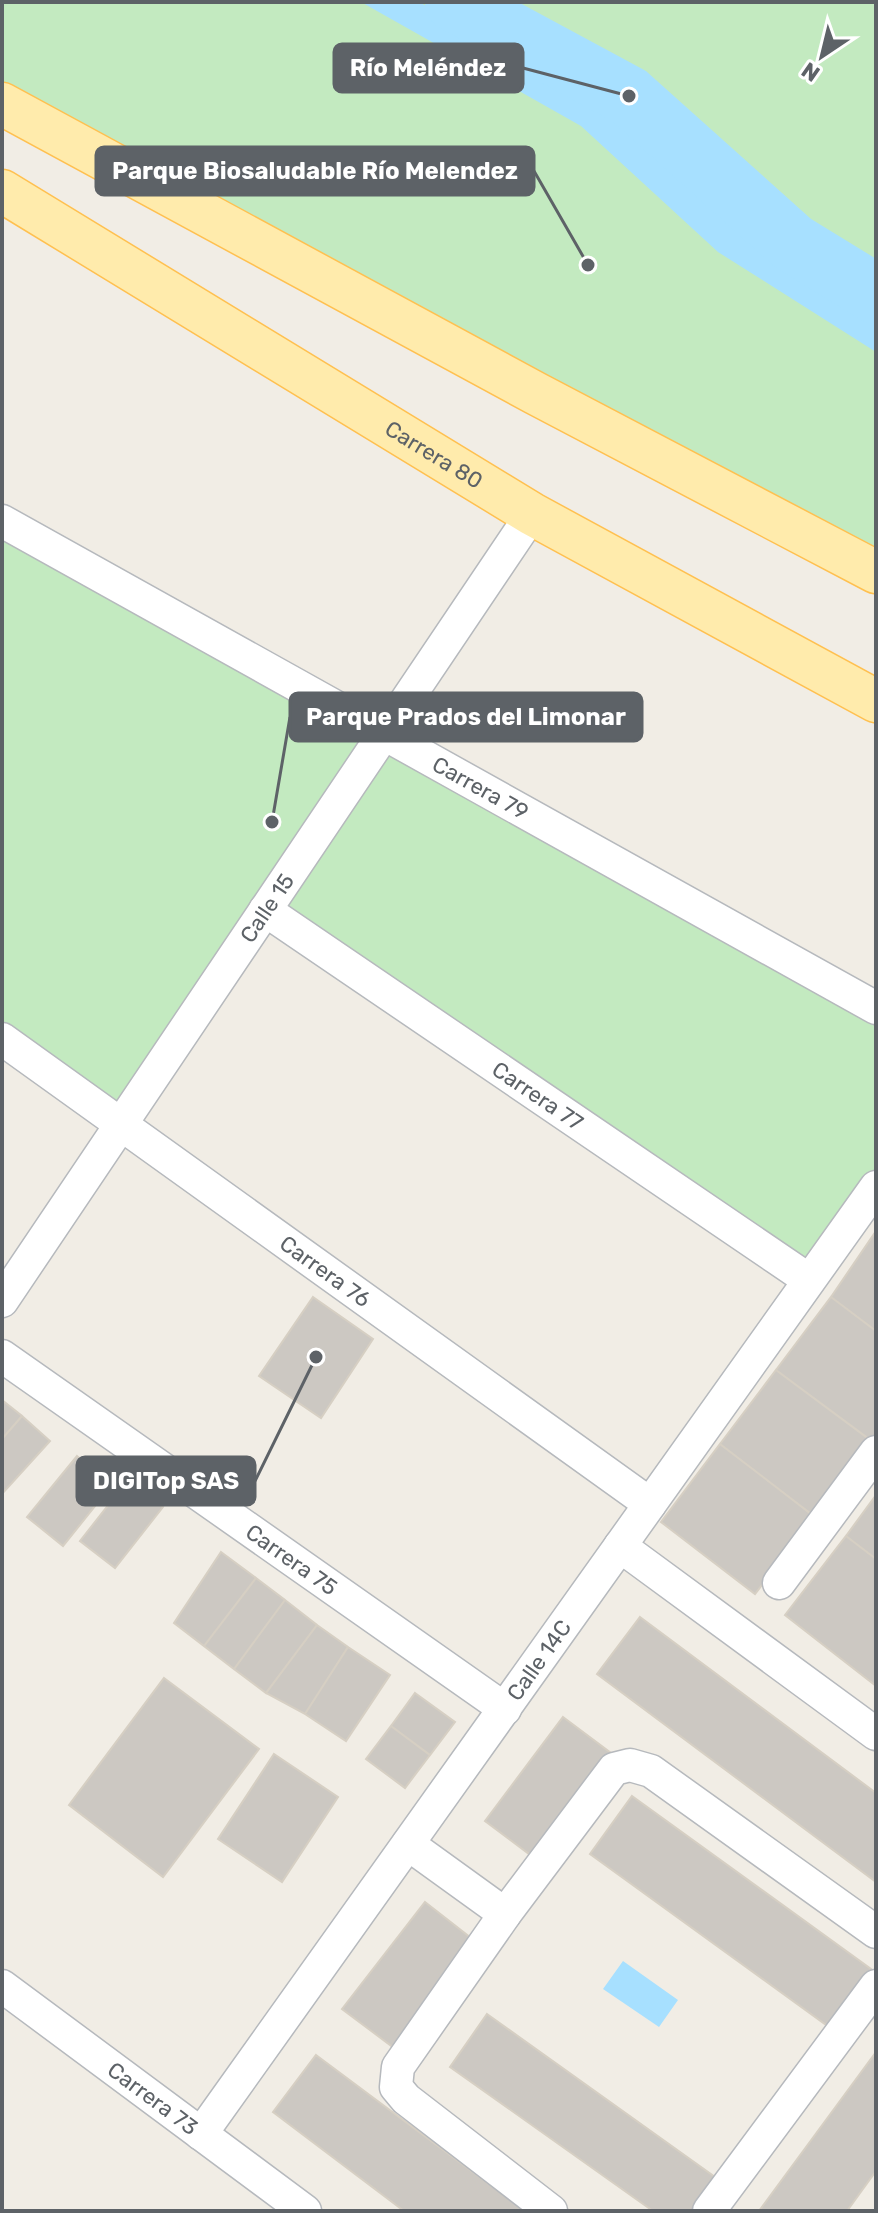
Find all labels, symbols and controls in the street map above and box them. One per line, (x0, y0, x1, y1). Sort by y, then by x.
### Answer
north arrow (782, 16, 862, 96)
callout: Río Meléndez (334, 44, 523, 92)
text: Río Meléndez (350, 54, 506, 82)
text: N (797, 56, 825, 88)
callout: Parque Biosaludable Río Melendez (96, 147, 534, 195)
text: Parque Biosaludable Río Melendez (112, 157, 518, 185)
street label: Carrera 80 (380, 414, 488, 494)
callout: Parque Prados del Limonar (290, 693, 642, 741)
text: Parque Prados del Limonar (306, 703, 626, 731)
street label: Carrera 79 (428, 750, 533, 825)
street label: Calle 15 (234, 868, 300, 948)
street label: Carrera 77 (487, 1055, 588, 1136)
street label: Carrera 76 (275, 1229, 376, 1313)
callout: DIGITop SAS (77, 1457, 255, 1505)
text: DIGITop SAS (93, 1467, 239, 1495)
street label: Carrera 75 (241, 1518, 343, 1601)
street label: Calle 14C (501, 1614, 577, 1706)
street label: Carrera 73 (102, 2056, 204, 2140)

